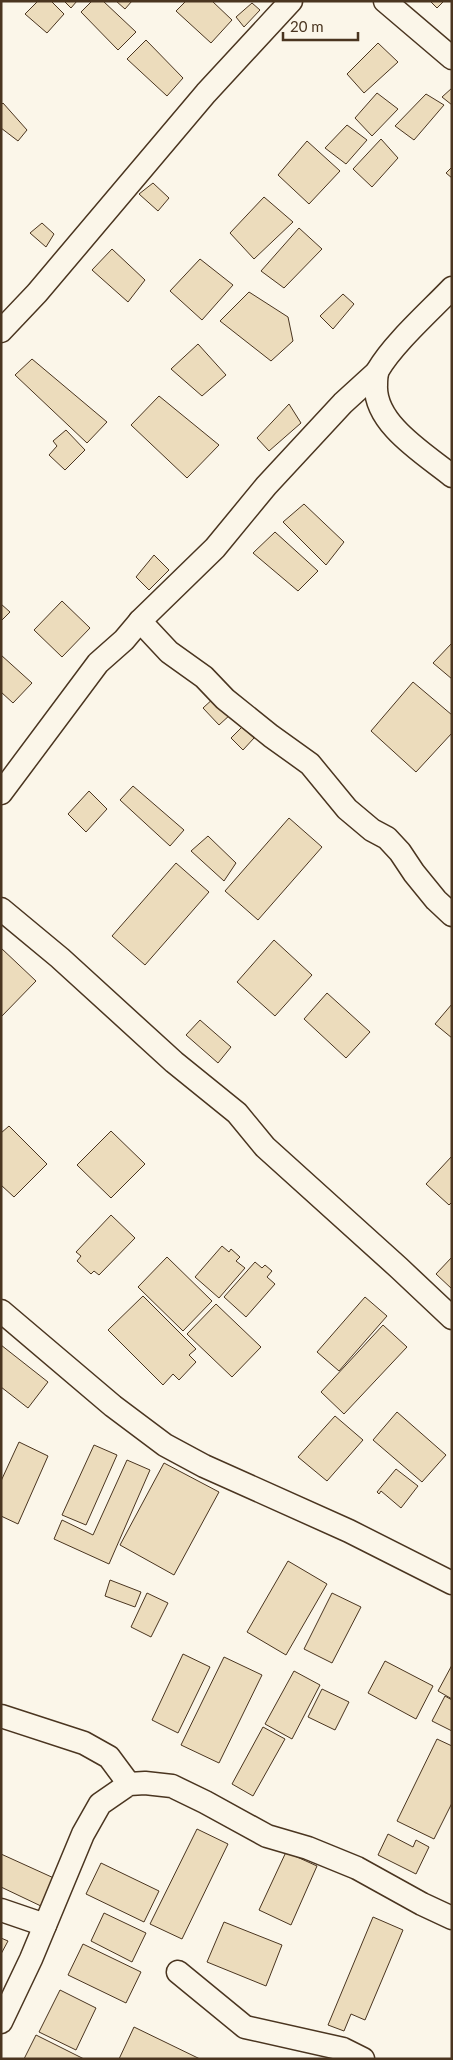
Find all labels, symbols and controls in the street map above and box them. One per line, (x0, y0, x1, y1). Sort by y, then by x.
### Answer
scale bar (283, 10, 358, 42)
text: 20 m (290, 17, 324, 35)

